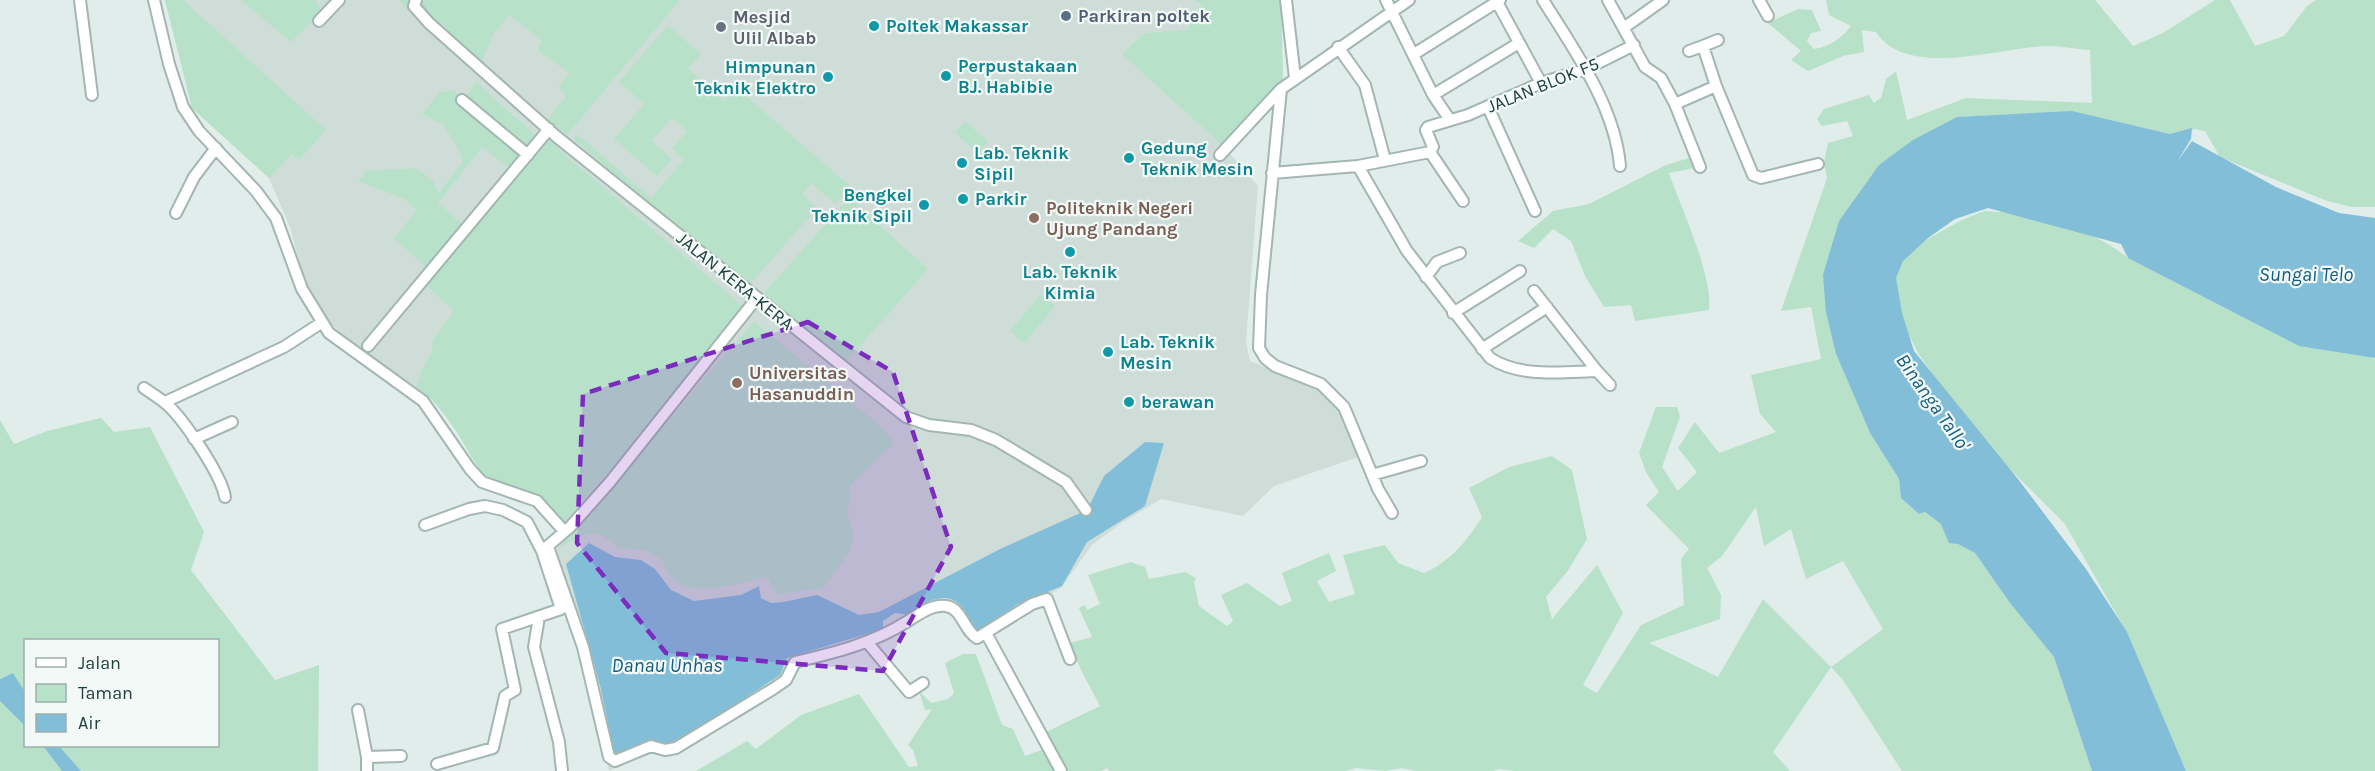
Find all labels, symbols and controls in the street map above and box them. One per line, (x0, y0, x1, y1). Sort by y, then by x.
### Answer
place label: Parkiran poltek (1078, 5, 1210, 27)
place label: Mesjid Ulil Albab (733, 6, 816, 49)
marker: Parkiran poltek (1059, 9, 1073, 23)
place label: Poltek Makassar (886, 15, 1028, 37)
marker: Poltek Makassar (867, 19, 881, 33)
marker: Mesjid Ulil Albab (714, 20, 728, 34)
street label: JALAN BLOK F5 (1484, 53, 1602, 117)
place label: Perpustakaan BJ. Habibie (958, 55, 1077, 98)
place label: Himpunan Teknik Elektro (695, 56, 816, 99)
marker: Perpustakaan BJ. Habibie (939, 69, 953, 83)
marker: Himpunan Teknik Elektro (821, 70, 835, 84)
place label: Gedung Teknik Mesin (1141, 137, 1253, 180)
place label: Lab. Teknik Sipil (974, 142, 1069, 185)
marker: Gedung Teknik Mesin (1122, 151, 1136, 165)
marker: Lab. Teknik Sipil (955, 156, 969, 170)
place label: Bengkel Teknik Sipil (812, 184, 912, 227)
place label: Parkir (975, 188, 1027, 210)
marker: Parkir (956, 192, 970, 206)
place label: Politeknik Negeri Ujung Pandang (1046, 197, 1193, 240)
marker: Bengkel Teknik Sipil (917, 198, 931, 212)
marker: Politeknik Negeri Ujung Pandang (1027, 211, 1041, 225)
street label: JALAN KERA-KERA (672, 227, 798, 335)
marker: Lab. Teknik Kimia (1063, 245, 1077, 259)
place label: Lab. Teknik Kimia (1023, 261, 1118, 304)
water label: Sungai Telo (2259, 263, 2353, 286)
place label: Lab. Teknik Mesin (1120, 331, 1215, 374)
marker: Lab. Teknik Mesin (1101, 345, 1115, 359)
water label: Binanga Tallo' (1891, 349, 1976, 456)
place label: Universitas Hasanuddin (749, 362, 854, 405)
marker: Universitas Hasanuddin (730, 376, 744, 390)
place label: berawan (1141, 391, 1215, 413)
marker: berawan (1122, 395, 1136, 409)
legend (24, 639, 219, 747)
text: Jalan (78, 652, 121, 674)
water label: Danau Unhas (611, 654, 723, 677)
text: Taman (78, 682, 133, 704)
text: Air (78, 712, 101, 734)

